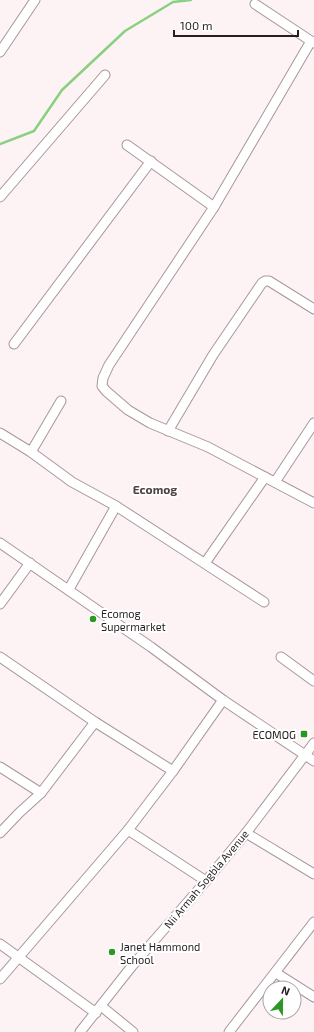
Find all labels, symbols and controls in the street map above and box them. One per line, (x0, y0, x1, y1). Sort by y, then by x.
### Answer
scale bar (174, 12, 298, 38)
text: 100 m (180, 18, 212, 32)
district label: Ecomog (133, 482, 177, 496)
place label: Ecomog Supermarket (101, 607, 166, 633)
marker: Ecomog Supermarket (88, 614, 98, 624)
place label: ECOMOG (253, 728, 296, 741)
marker: ECOMOG (299, 729, 309, 739)
street label: Nii Armah Sogbla Avenue (161, 827, 251, 931)
place label: Janet Hammond School (120, 940, 200, 966)
marker: Janet Hammond School (107, 947, 117, 957)
north arrow (262, 980, 302, 1020)
text: N (280, 983, 292, 998)

